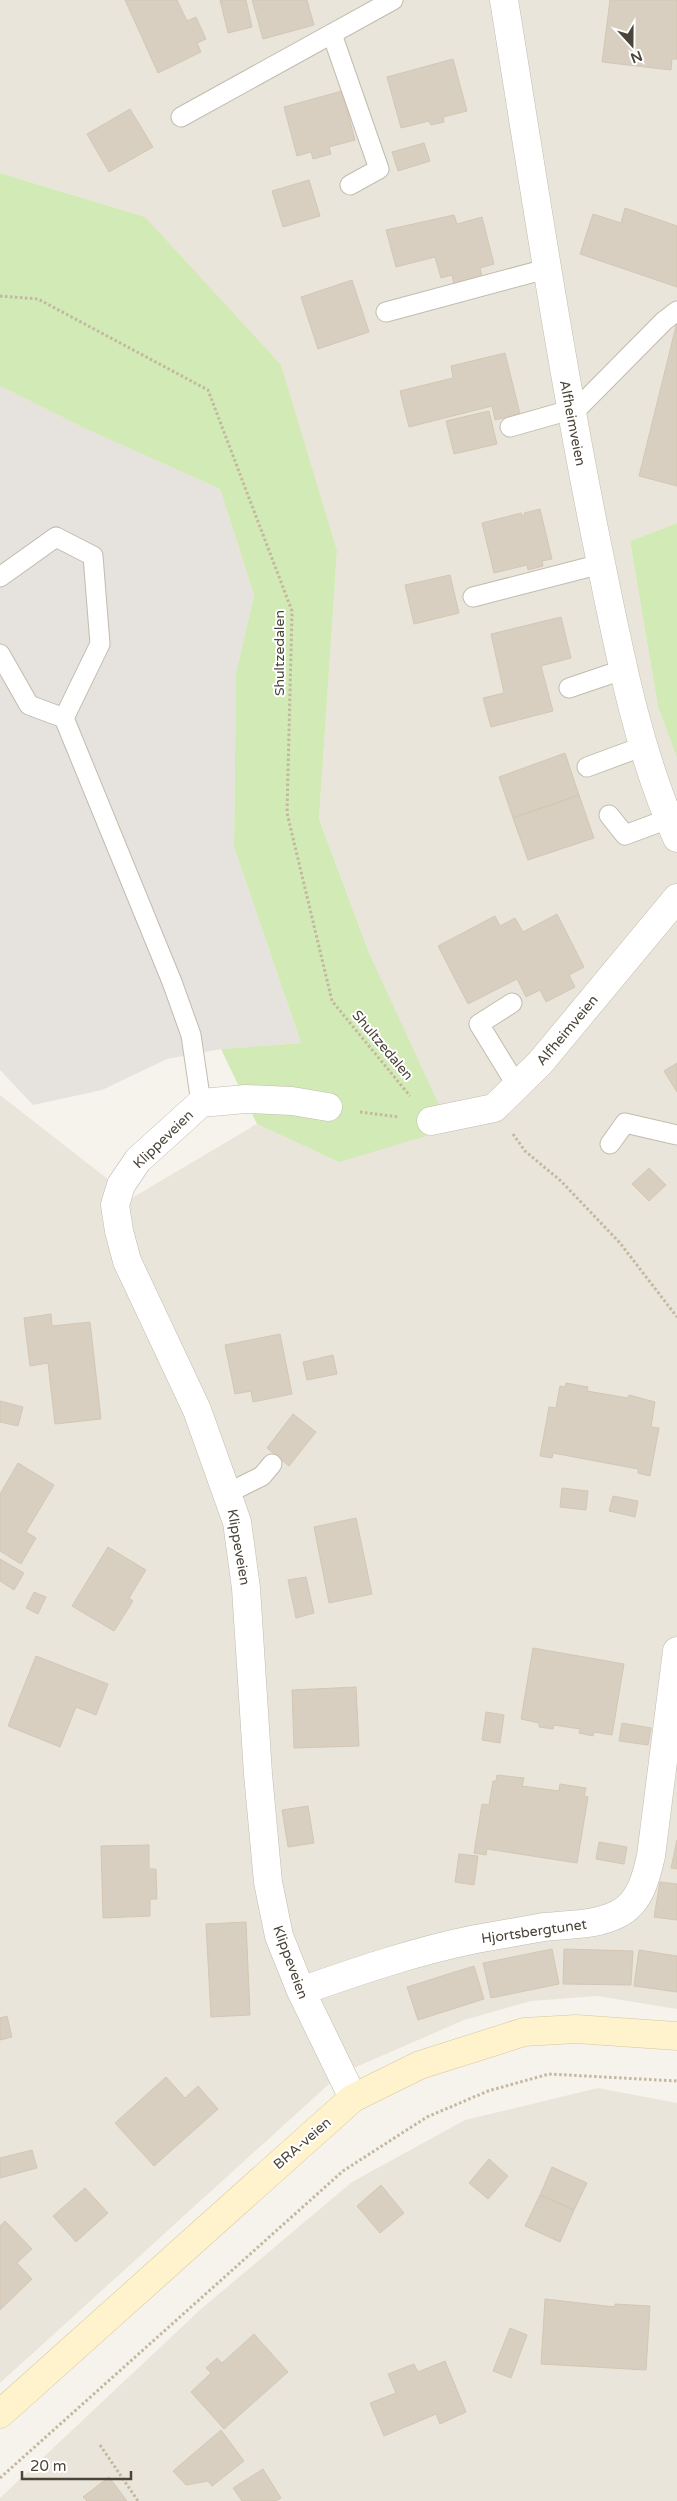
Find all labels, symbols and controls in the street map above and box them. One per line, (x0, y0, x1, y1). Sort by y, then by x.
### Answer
north arrow (607, 20, 657, 70)
text: N (628, 47, 645, 67)
street label: Alfheimveien (556, 379, 589, 467)
street label: Shultzedalen (271, 610, 288, 696)
street label: Alfheimveien (533, 992, 602, 1069)
street label: Shultzedalen (349, 1007, 417, 1084)
street label: Klippeveien (130, 1106, 197, 1172)
street label: Klippeveien (223, 1508, 254, 1587)
street label: Hjortsbergtunet (480, 1916, 589, 1947)
street label: Klippeveien (269, 1923, 312, 2001)
street label: BRA-veien (270, 2114, 335, 2173)
scale bar (22, 2448, 131, 2480)
text: 20 m (30, 2457, 67, 2475)

